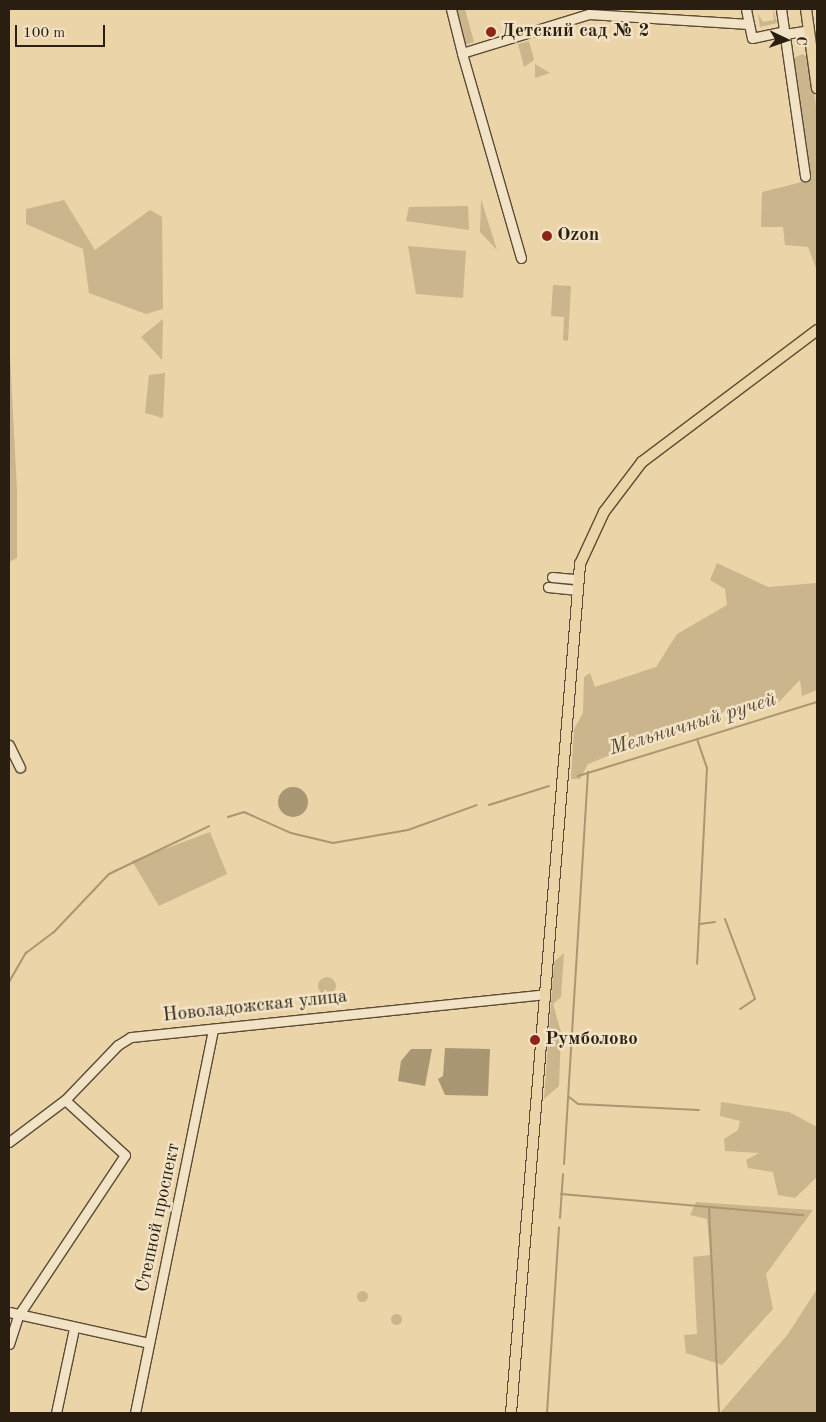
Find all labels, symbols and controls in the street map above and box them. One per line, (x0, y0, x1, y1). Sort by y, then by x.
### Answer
scale bar (18, 15, 108, 47)
north arrow (761, 15, 811, 65)
place label: Детский сад № 2 (501, 21, 650, 43)
text: 100 m (23, 26, 65, 41)
marker: Детский сад № 2 (485, 26, 497, 38)
text: С (794, 36, 808, 46)
place label: Ozon (557, 225, 599, 247)
marker: Ozon (541, 230, 553, 242)
water label: Мельничный ручей (607, 688, 779, 762)
street label: Новоладожская улица (162, 986, 348, 1028)
place label: Румболово (545, 1029, 638, 1051)
marker: Румболово (529, 1034, 541, 1046)
street label: Степной проспект (132, 1141, 186, 1295)

